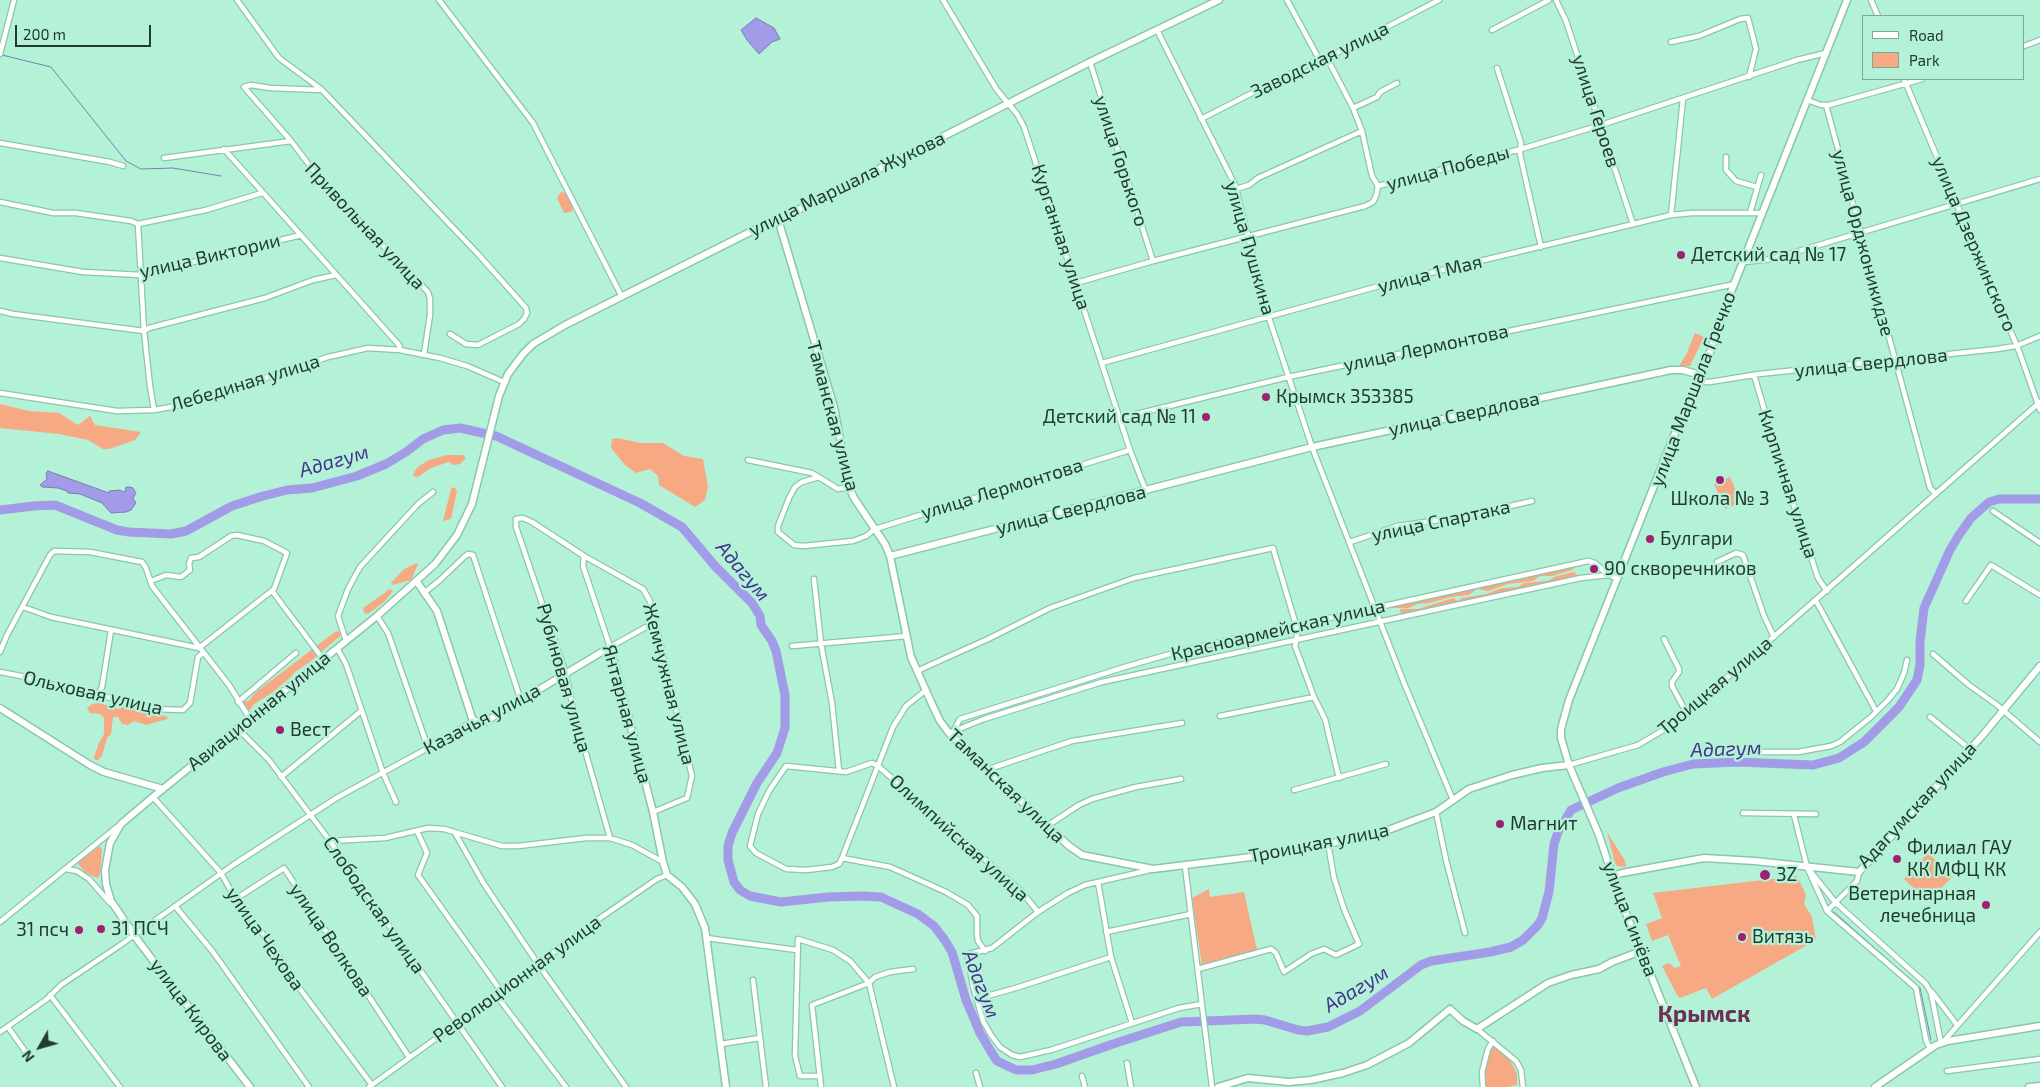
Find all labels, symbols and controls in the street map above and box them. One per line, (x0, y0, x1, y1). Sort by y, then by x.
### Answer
scale bar (18, 15, 154, 47)
legend (1862, 15, 2025, 80)
street label: Заводская улица (1247, 17, 1393, 103)
text: 200 m (23, 25, 66, 43)
text: Road (1909, 26, 1944, 44)
text: Park (1909, 51, 1940, 69)
street label: улица Героев (1567, 52, 1625, 170)
street label: улица Горького (1089, 93, 1153, 229)
street label: улица Маршала Жукова (745, 126, 949, 242)
street label: улица Победы (1384, 141, 1512, 195)
street label: улица Орджоникидзе (1827, 147, 1899, 339)
street label: улица Дзержинского (1927, 153, 2021, 335)
street label: Привольная улица (300, 158, 430, 294)
street label: Курганная улица (1027, 161, 1095, 313)
street label: улица Пушкина (1220, 178, 1280, 318)
street label: улица Виктории (137, 229, 283, 283)
place label: Детский сад № 17 (1691, 244, 1846, 266)
marker: Детский сад № 17 (1675, 249, 1687, 261)
street label: улица 1 Мая (1376, 250, 1484, 298)
street label: улица Маршала Гречко (1645, 288, 1741, 490)
street label: улица Лермонтова (1341, 319, 1511, 377)
street label: Таманская улица (802, 338, 864, 494)
street label: улица Свердлова (1793, 344, 1949, 382)
street label: Лебединая улица (167, 349, 323, 417)
place label: Крымск 353385 (1276, 386, 1414, 408)
street label: улица Свердлова (1386, 387, 1542, 441)
marker: Крымск 353385 (1260, 391, 1272, 403)
place label: Детский сад № 11 (1043, 406, 1196, 428)
street label: Кирпичная улица (1753, 407, 1823, 561)
marker: Детский сад № 11 (1200, 411, 1212, 423)
water label: Адагум (296, 440, 372, 482)
street label: улица Лермонтова (918, 454, 1086, 524)
marker: Школа № 3 (1714, 474, 1726, 486)
street label: улица Свердлова (994, 480, 1148, 540)
place label: Школа № 3 (1671, 488, 1769, 510)
street label: улица Спартака (1370, 495, 1512, 547)
place label: Булгари (1660, 528, 1733, 550)
marker: Булгари (1644, 533, 1656, 545)
water label: Адагум (711, 536, 775, 606)
place label: 90 скворечников (1604, 558, 1757, 580)
marker: 90 скворечников (1588, 563, 1600, 575)
street label: Красноармейская улица (1169, 594, 1387, 666)
street label: Рубиновая улица (532, 601, 596, 755)
street label: Жемчужная улица (638, 601, 700, 767)
street label: Троицкая улица (1653, 632, 1777, 740)
street label: Янтарная улица (598, 642, 656, 786)
street label: Авиационная улица (183, 646, 335, 776)
street label: Ольховая улица (21, 666, 165, 720)
street label: Казачья улица (420, 679, 544, 759)
place label: Вест (290, 719, 331, 741)
marker: Вест (274, 724, 286, 736)
street label: Таманская улица (942, 724, 1070, 848)
water label: Адагум (1690, 736, 1762, 762)
street label: Адагумская улица (1853, 737, 1981, 873)
street label: Олимпийская улица (885, 769, 1033, 907)
place label: Магнит (1510, 813, 1577, 835)
street label: Троицкая улица (1247, 818, 1391, 868)
marker: Магнит (1494, 818, 1506, 830)
street label: Слободская улица (318, 832, 430, 978)
place label: Филиал ГАУ КК МФЦ КК (1907, 837, 2012, 881)
marker: Филиал ГАУ КК МФЦ КК (1891, 853, 1903, 865)
street label: улица Синёва (1598, 858, 1662, 980)
place label: 3Z (1776, 864, 1797, 886)
marker: 3Z (1758, 868, 1772, 882)
street label: улица Волкова (285, 879, 377, 1001)
street label: улица Чехова (221, 883, 309, 995)
place label: Ветеринарная лечебница (1848, 883, 1976, 927)
marker: Ветеринарная лечебница (1980, 899, 1992, 911)
street label: Революционная улица (429, 910, 605, 1048)
place label: 31 ПСЧ (111, 918, 169, 940)
place label: 31 псч (16, 919, 69, 941)
marker: 31 ПСЧ (95, 923, 107, 935)
marker: 31 псч (73, 924, 85, 936)
place label: Витязь (1752, 926, 1814, 948)
marker: Витязь (1736, 931, 1748, 943)
water label: Адагум (957, 946, 1005, 1022)
street label: улица Кирова (145, 954, 237, 1066)
water label: Адагум (1319, 960, 1393, 1018)
district label: Крымск (1657, 1000, 1751, 1028)
north arrow (15, 1022, 65, 1072)
text: N (18, 1047, 38, 1066)

